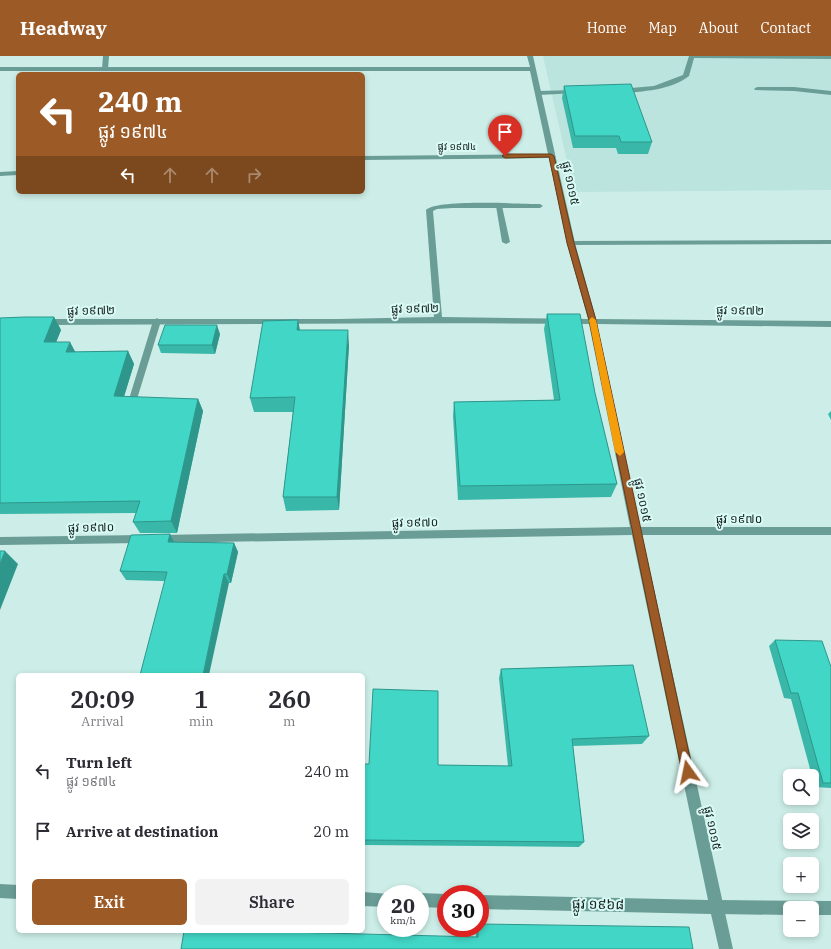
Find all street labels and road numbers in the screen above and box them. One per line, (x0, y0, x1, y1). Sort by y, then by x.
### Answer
street label: ផ្លូវ ១៩៧៤ (438, 140, 476, 155)
street label: ផ្លូវ ១០១៥ (556, 160, 583, 207)
street label: ផ្លូវ ១៩៧២ (391, 300, 439, 319)
street label: ផ្លូវ ១៩៧២ (67, 302, 115, 321)
street label: ផ្លូវ ១៩៧២ (716, 302, 764, 321)
street label: ផ្លូវ ១០១៥ (628, 477, 655, 524)
street label: ផ្លូវ ១៩៧០ (716, 511, 762, 529)
street label: ផ្លូវ ១៩៧០ (392, 514, 438, 533)
street label: ផ្លូវ ១៩៧០ (68, 519, 114, 538)
street label: ផ្លូវ ១០១៥ (698, 805, 725, 852)
street label: ផ្លូវ ១៩៦៨ (572, 895, 624, 917)

